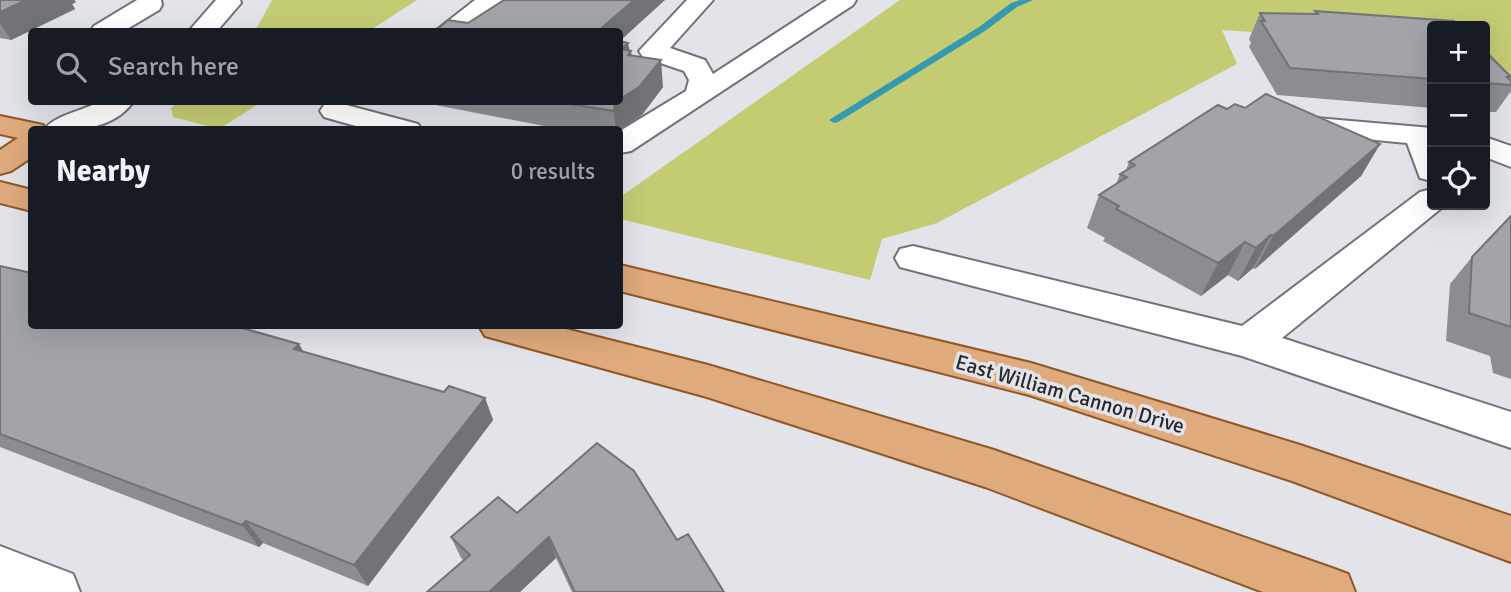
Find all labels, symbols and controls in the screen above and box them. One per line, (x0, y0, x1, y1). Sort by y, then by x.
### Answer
map controls (1427, 21, 1490, 210)
button: + (1427, 21, 1490, 84)
search box (28, 28, 623, 105)
icon: search (52, 48, 90, 86)
text: Search here (108, 51, 239, 83)
button: − (1427, 84, 1490, 147)
button: locate (1427, 147, 1490, 210)
text: Nearby (56, 153, 150, 190)
text: 0 results (511, 157, 595, 186)
street label: East William Cannon Drive (953, 349, 1187, 439)

